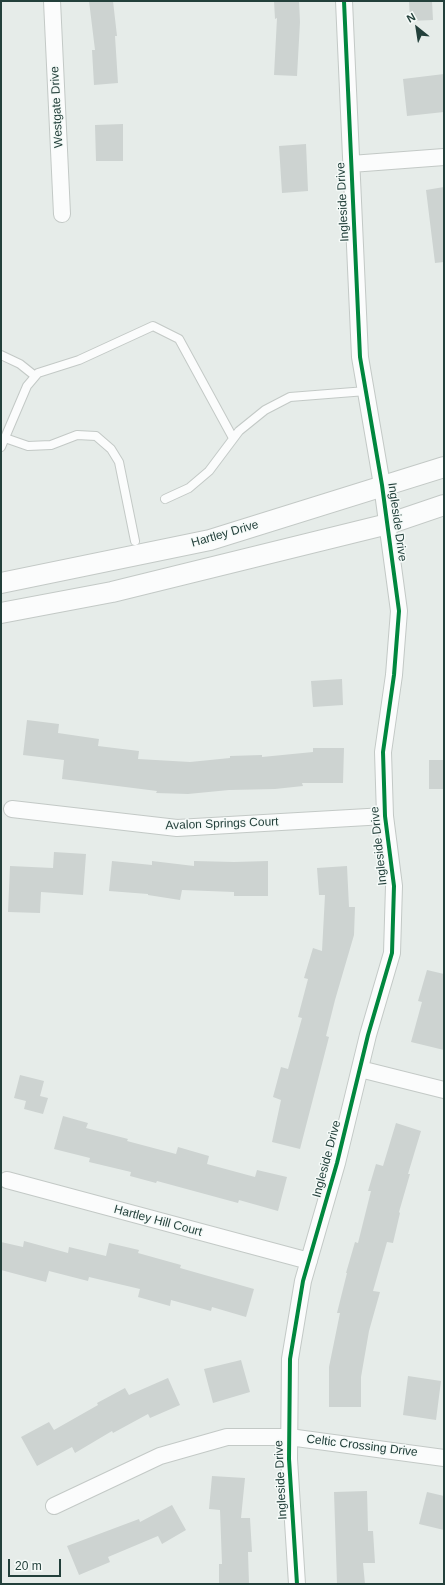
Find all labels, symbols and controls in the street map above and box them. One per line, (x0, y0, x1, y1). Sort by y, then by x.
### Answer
north arrow (397, 8, 437, 48)
text: N (405, 10, 417, 25)
street label: Westgate Drive (48, 66, 66, 148)
street label: Ingleside Drive (334, 162, 352, 242)
street label: Ingleside Drive (384, 482, 410, 562)
street label: Hartley Drive (190, 518, 260, 550)
street label: Ingleside Drive (368, 806, 390, 886)
street label: Avalon Springs Court (165, 815, 279, 833)
street label: Ingleside Drive (310, 1119, 344, 1199)
street label: Hartley Hill Court (112, 1202, 204, 1240)
street label: Celtic Crossing Drive (306, 1432, 418, 1460)
street label: Ingleside Drive (272, 1440, 290, 1520)
scale bar (10, 1551, 63, 1577)
text: 20 m (15, 1559, 42, 1573)

